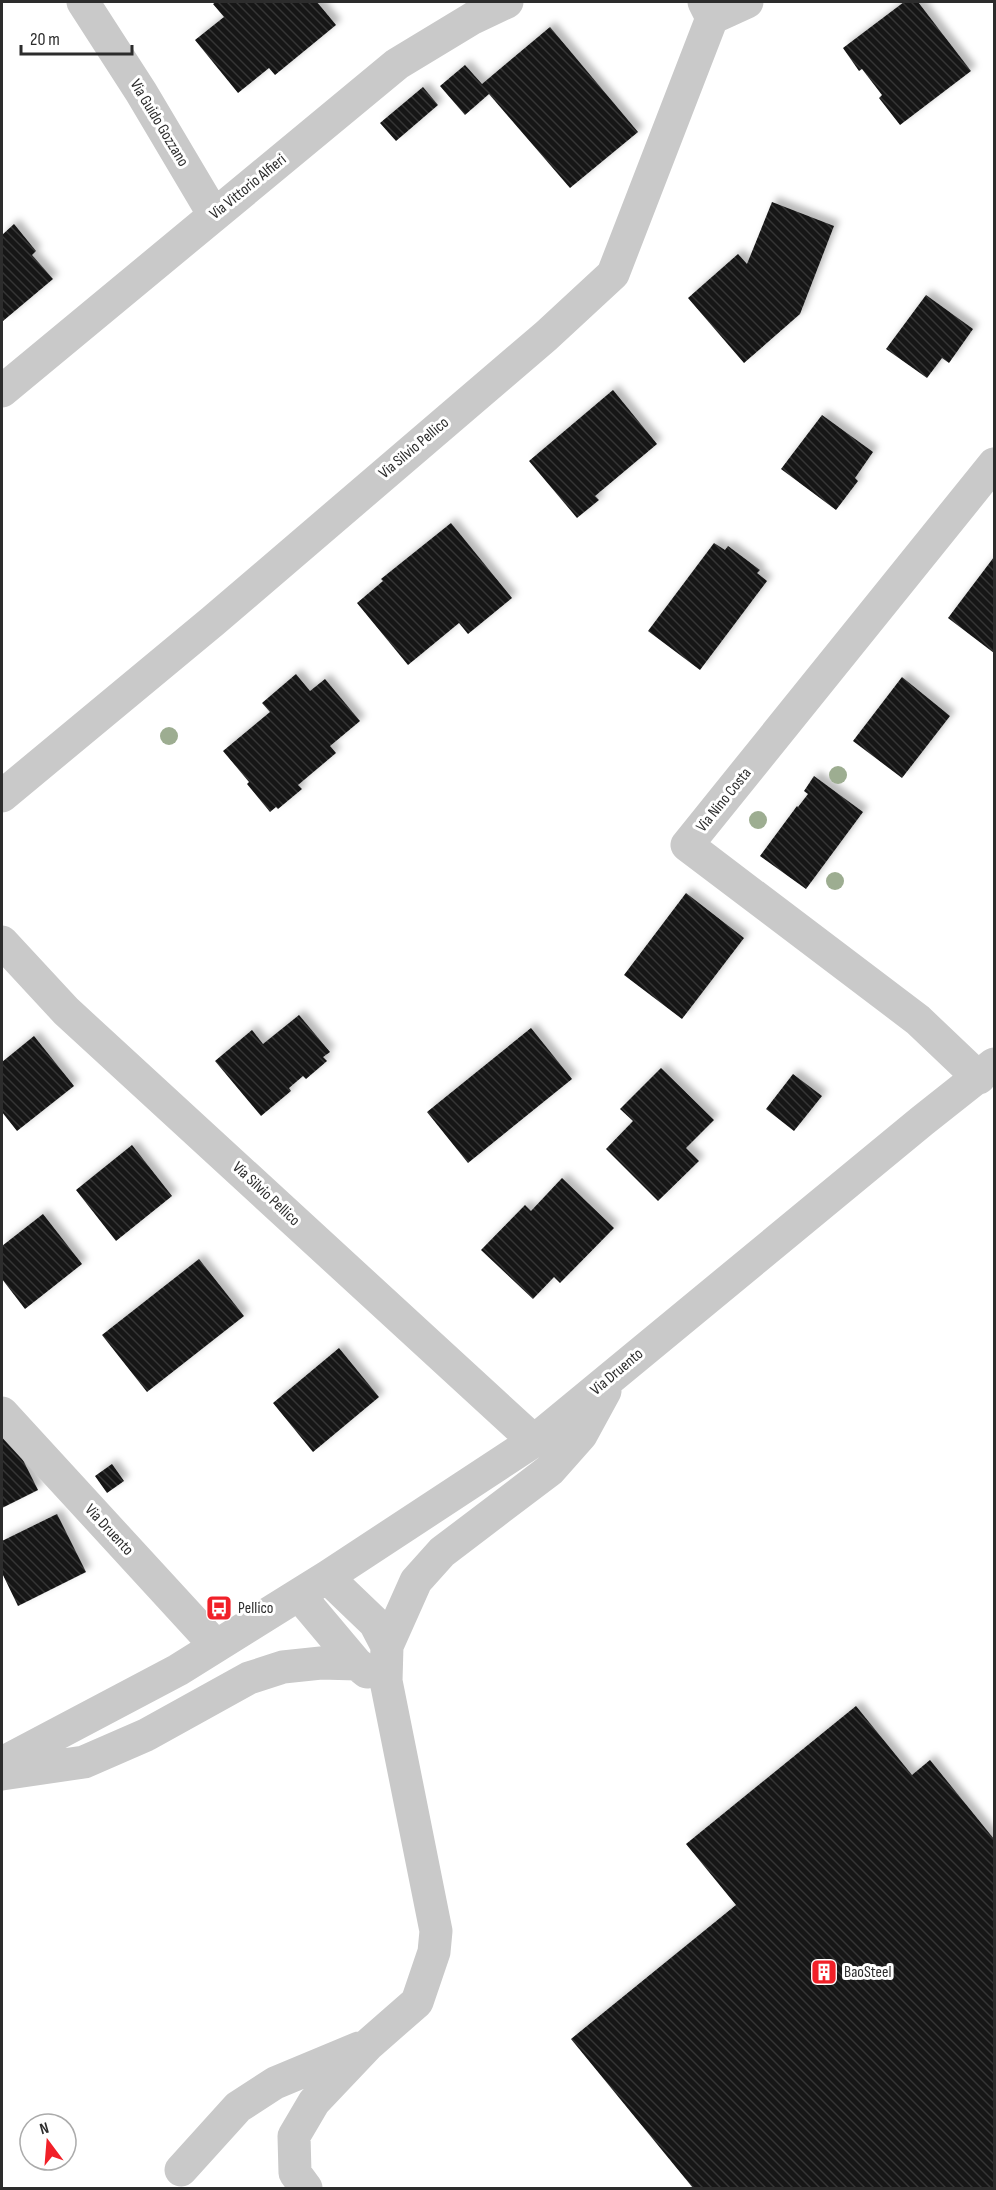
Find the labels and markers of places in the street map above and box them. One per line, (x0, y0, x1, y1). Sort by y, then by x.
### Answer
bus stop icon: Pellico (204, 1593, 234, 1623)
place label: Pellico (238, 1599, 273, 1618)
building icon: BaoSteel (809, 1957, 839, 1987)
place label: BaoSteel (844, 1963, 891, 1982)

